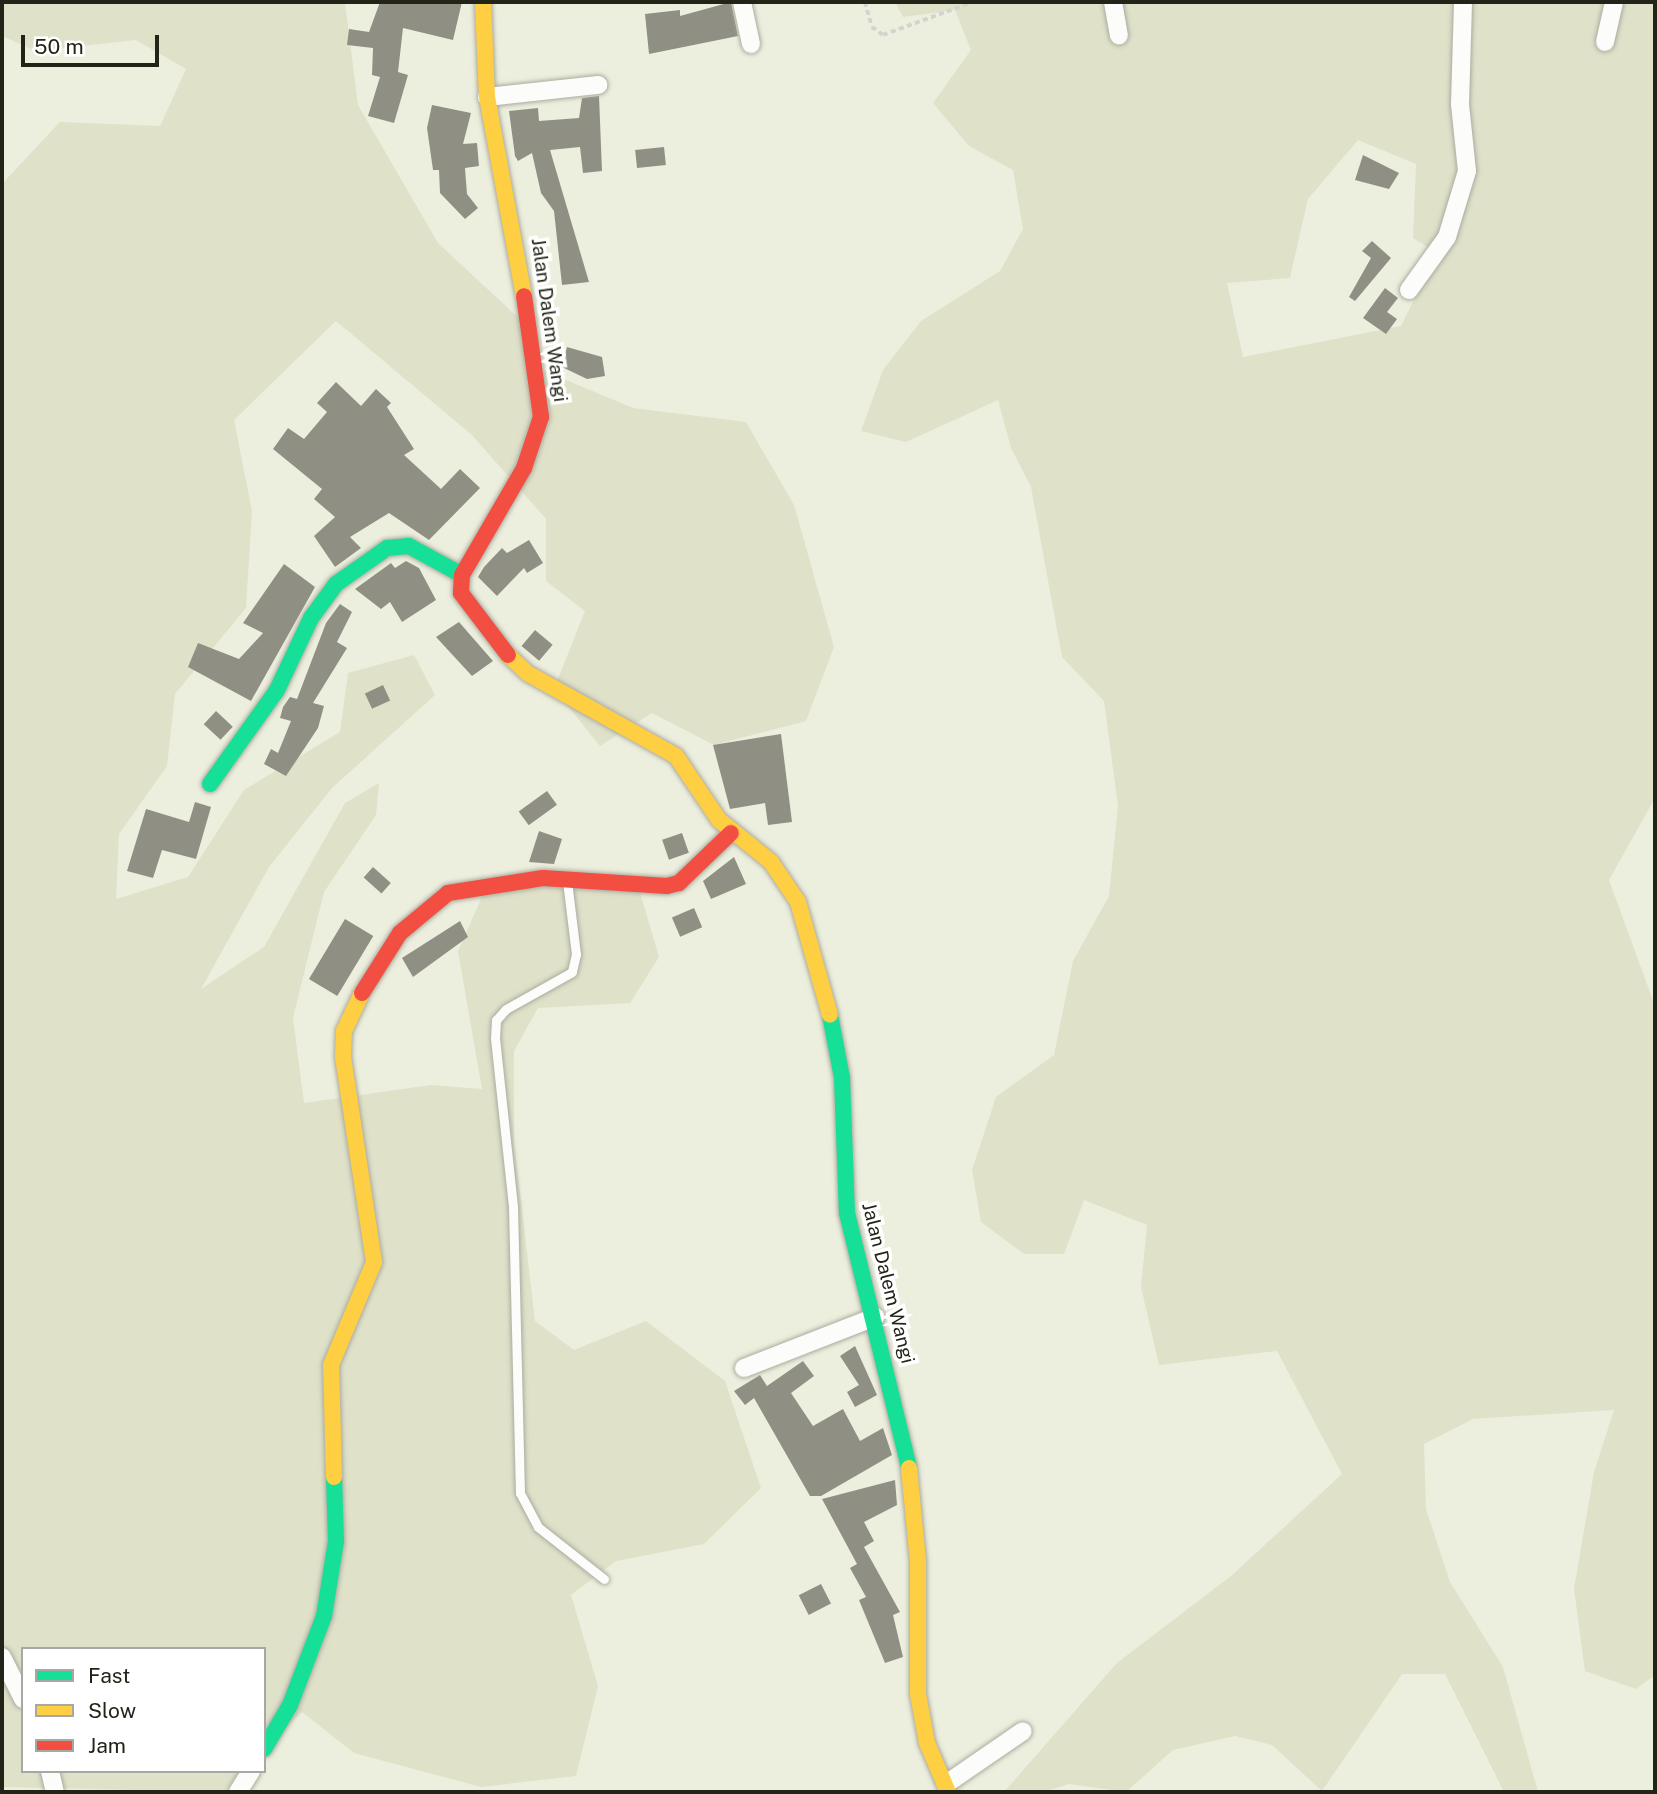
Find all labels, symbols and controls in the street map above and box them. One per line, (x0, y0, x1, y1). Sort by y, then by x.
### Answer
scale bar (24, 21, 163, 65)
text: 50 m (34, 34, 84, 59)
street label: Jalan Dalem Wangi (526, 236, 572, 404)
street label: Jalan Dalem Wangi (857, 1200, 919, 1366)
legend (21, 1647, 266, 1773)
text: Fast (88, 1663, 130, 1688)
text: Slow (88, 1698, 136, 1723)
text: Jam (88, 1733, 126, 1758)

